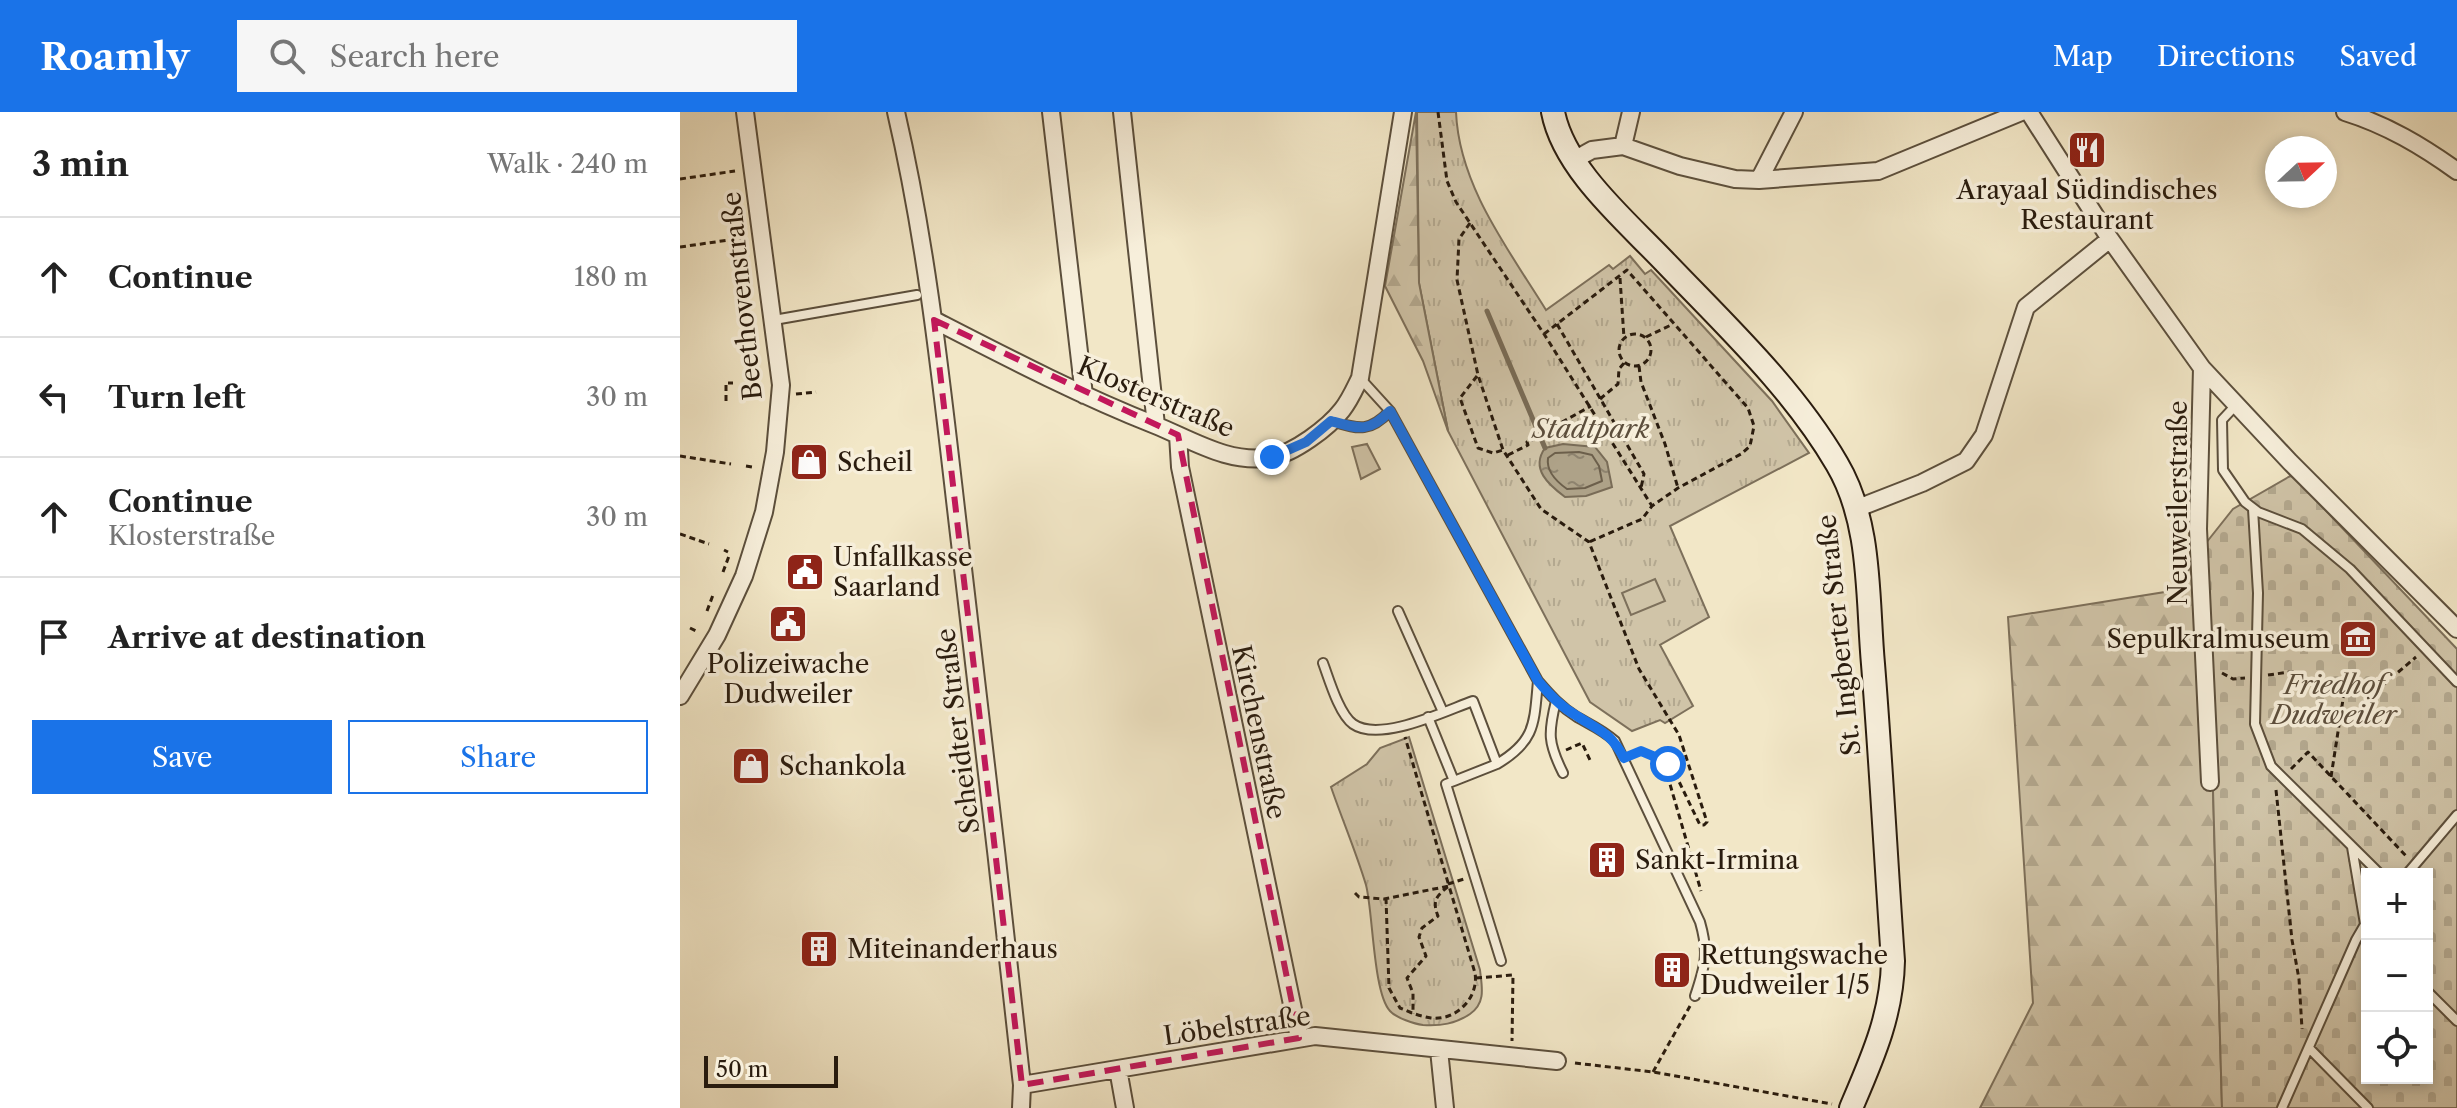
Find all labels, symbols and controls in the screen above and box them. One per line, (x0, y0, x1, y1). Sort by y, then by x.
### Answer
search box (237, 20, 797, 92)
text: Roamly (40, 33, 189, 80)
icon: search (265, 34, 309, 78)
text: Search here (329, 38, 499, 75)
text: Map (2053, 39, 2113, 73)
text: Directions (2157, 39, 2295, 73)
text: Saved (2339, 39, 2417, 73)
restaurant icon: Arayaal Südindisches Restaurant (2066, 129, 2108, 171)
north arrow (2265, 136, 2337, 208)
text: 3 min (32, 143, 129, 185)
text: Walk · 240 m (487, 148, 648, 180)
place label: Arayaal Südindisches Restaurant (1955, 174, 2218, 236)
street label: Beethovenstraße (715, 190, 769, 402)
icon: ahead (32, 255, 76, 299)
text: Continue (108, 259, 253, 296)
text: 180 m (574, 261, 648, 293)
street label: Klosterstraße (1073, 350, 1239, 444)
icon: left (32, 375, 76, 419)
text: Turn left (108, 379, 245, 416)
text: 30 m (586, 381, 648, 413)
street label: Neuweilerstraße (2162, 400, 2194, 606)
park label: Stadtpark (1530, 413, 1650, 445)
route end (1254, 439, 1290, 475)
shop icon: Scheil (788, 441, 830, 483)
place label: Scheil (837, 446, 913, 478)
text: Continue (108, 483, 253, 520)
icon: ahead (32, 495, 76, 539)
text: 30 m (586, 501, 648, 533)
street label: St. Ingberter Straße (1810, 513, 1868, 757)
text: Klosterstraße (108, 520, 275, 552)
place label: Unfallkasse Saarland (833, 541, 973, 603)
public building icon: Unfallkasse Saarland (784, 551, 826, 593)
public building icon: Polizeiwache Dudweiler (767, 603, 809, 645)
icon: arrive (32, 615, 76, 659)
museum icon: Sepulkralmuseum (2337, 618, 2379, 660)
text: Arrive at destination (108, 619, 426, 656)
place label: Sepulkralmuseum (2106, 623, 2330, 655)
street label: Scheidter Straße (930, 626, 986, 836)
street label: Kirchenstraße (1225, 642, 1293, 822)
place label: Polizeiwache Dudweiler (707, 648, 869, 710)
park label: Friedhof Dudweiler (2269, 669, 2399, 731)
button: Save (32, 720, 332, 794)
button: Share (348, 720, 648, 794)
shop icon: Schankola (730, 745, 772, 787)
route start (1650, 746, 1686, 782)
place label: Schankola (779, 750, 906, 782)
building icon: Sankt-Irmina (1586, 839, 1628, 881)
place label: Sankt-Irmina (1635, 844, 1799, 876)
map controls (2361, 868, 2433, 1084)
button: + (2361, 868, 2433, 940)
building icon: Miteinanderhaus (798, 928, 840, 970)
place label: Miteinanderhaus (847, 933, 1058, 965)
place label: Rettungswache Dudweiler 1/5 (1700, 939, 1888, 1001)
button: − (2361, 940, 2433, 1012)
building icon: Rettungswache Dudweiler 1/5 (1651, 949, 1693, 991)
street label: Löbelstraße (1161, 1000, 1313, 1052)
button: locate (2361, 1012, 2433, 1084)
scale bar (704, 1052, 838, 1088)
text: 50 m (716, 1056, 768, 1083)

